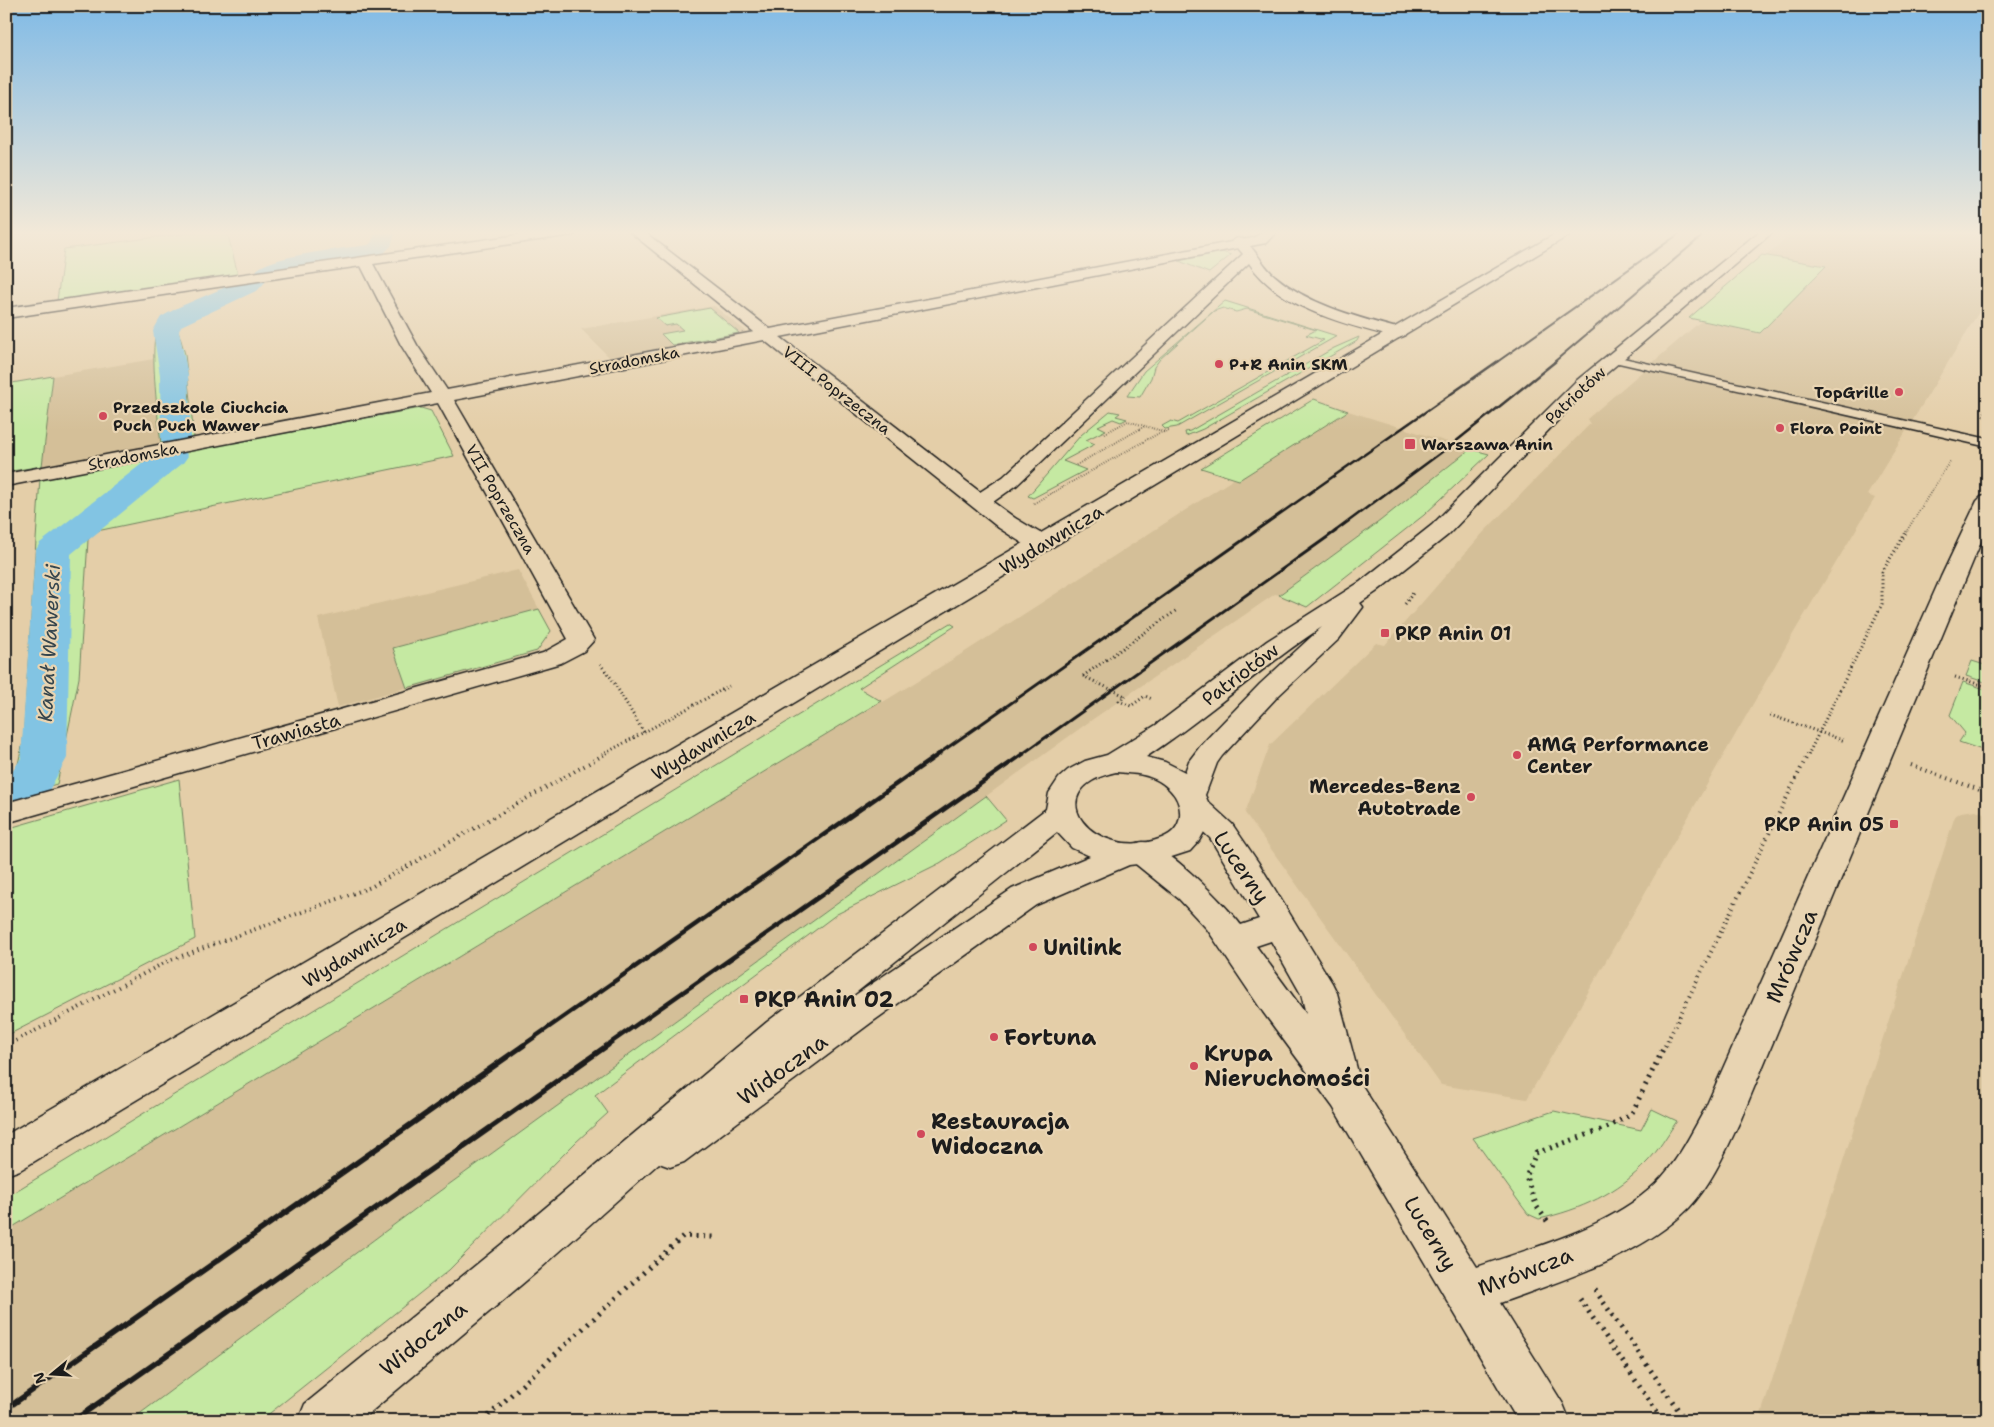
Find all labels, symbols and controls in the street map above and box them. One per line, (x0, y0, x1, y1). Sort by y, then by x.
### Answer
street label: Stradomska (587, 341, 681, 380)
street label: VIII Poprzeczna (778, 341, 895, 439)
place label: P+R Anin SKM (1229, 354, 1348, 375)
marker: P+R Anin SKM (1213, 358, 1225, 370)
street label: Patriotów (1540, 362, 1610, 429)
place label: TopGrille (1814, 382, 1889, 403)
marker: TopGrille (1893, 386, 1905, 398)
place label: Przedszkole Ciuchcia Puch Puch Wawer (113, 397, 288, 436)
marker: Przedszkole Ciuchcia Puch Puch Wawer (97, 410, 109, 422)
place label: Flora Point (1790, 418, 1882, 439)
marker: Flora Point (1774, 422, 1786, 434)
place label: Warszawa Anin (1421, 434, 1553, 455)
street label: Stradomska (86, 437, 180, 476)
marker: Warszawa Anin (1403, 437, 1417, 451)
street label: VII Poprzeczna (461, 441, 541, 558)
street label: Wydawnicza (995, 498, 1108, 580)
water label: Kanał Wawerski (32, 563, 66, 723)
place label: PKP Anin 01 (1395, 621, 1511, 646)
marker: PKP Anin 01 (1379, 627, 1391, 639)
street label: Patriotów (1197, 637, 1284, 711)
street label: Wydawnicza (647, 704, 760, 786)
street label: Trawiasta (249, 707, 344, 756)
place label: AMG Performance Center (1527, 732, 1709, 779)
marker: AMG Performance Center (1511, 749, 1523, 761)
place label: Mercedes-Benz Autotrade (1309, 774, 1461, 821)
marker: Mercedes-Benz Autotrade (1465, 791, 1477, 803)
place label: PKP Anin 05 (1764, 812, 1884, 837)
marker: PKP Anin 05 (1888, 818, 1900, 830)
street label: Lucerny (1207, 825, 1277, 909)
street label: Mrówcza (1759, 905, 1824, 1008)
street label: Wydawnicza (298, 911, 411, 993)
place label: Unilink (1043, 933, 1122, 962)
marker: Unilink (1027, 941, 1039, 953)
place label: PKP Anin 02 (754, 985, 894, 1014)
marker: PKP Anin 02 (738, 993, 750, 1005)
place label: Fortuna (1004, 1023, 1096, 1052)
street label: Widoczna (731, 1027, 833, 1112)
marker: Fortuna (988, 1031, 1000, 1043)
place label: Krupa Nieruchomości (1204, 1039, 1370, 1093)
marker: Krupa Nieruchomości (1188, 1060, 1200, 1072)
place label: Restauracja Widoczna (931, 1107, 1069, 1161)
marker: Restauracja Widoczna (915, 1128, 927, 1140)
street label: Lucerny (1397, 1191, 1464, 1276)
street label: Mrówcza (1474, 1240, 1577, 1303)
street label: Widoczna (374, 1294, 473, 1383)
north arrow (28, 1350, 78, 1400)
text: N (29, 1370, 50, 1386)

